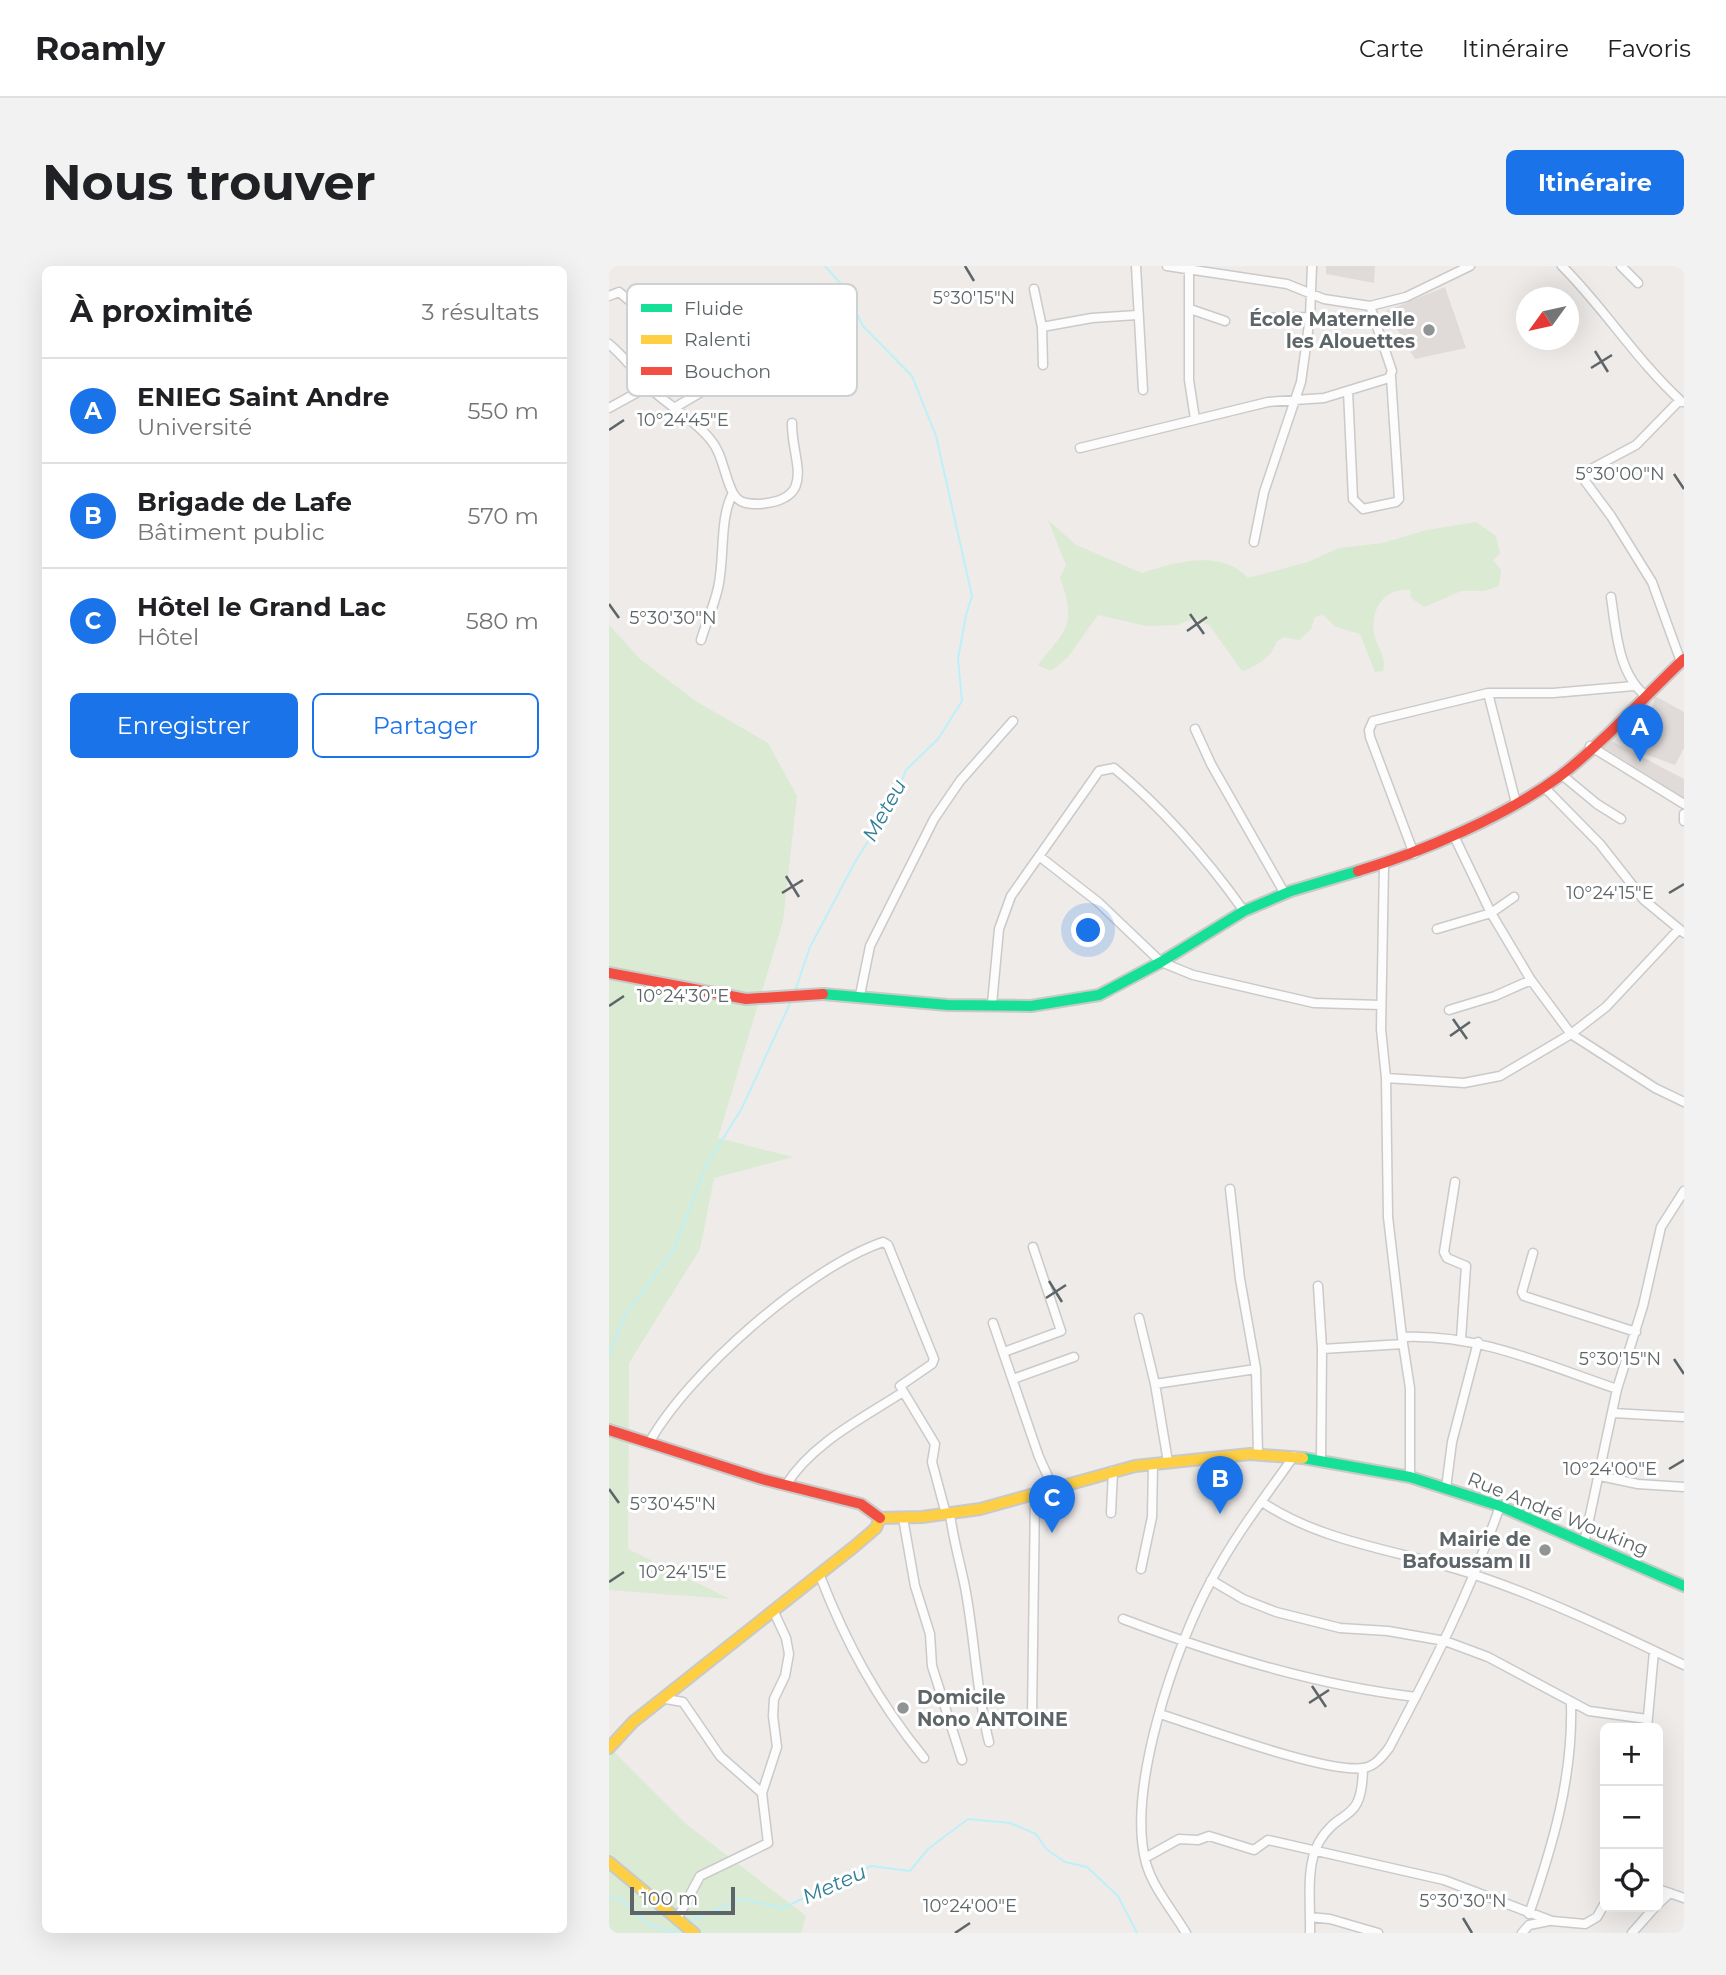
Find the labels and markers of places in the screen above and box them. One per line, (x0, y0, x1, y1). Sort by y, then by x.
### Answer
place label: École Maternelle les Alouettes (1249, 308, 1415, 353)
marker: École Maternelle les Alouettes (1421, 322, 1437, 338)
pin: A (1617, 704, 1663, 762)
pin: B (1197, 1456, 1243, 1514)
pin: C (1029, 1475, 1075, 1533)
place label: Mairie de Bafoussam II (1402, 1528, 1531, 1573)
marker: Mairie de Bafoussam II (1537, 1542, 1553, 1558)
place label: Domicile Nono ANTOINE (917, 1686, 1068, 1731)
marker: Domicile Nono ANTOINE (895, 1700, 911, 1716)

